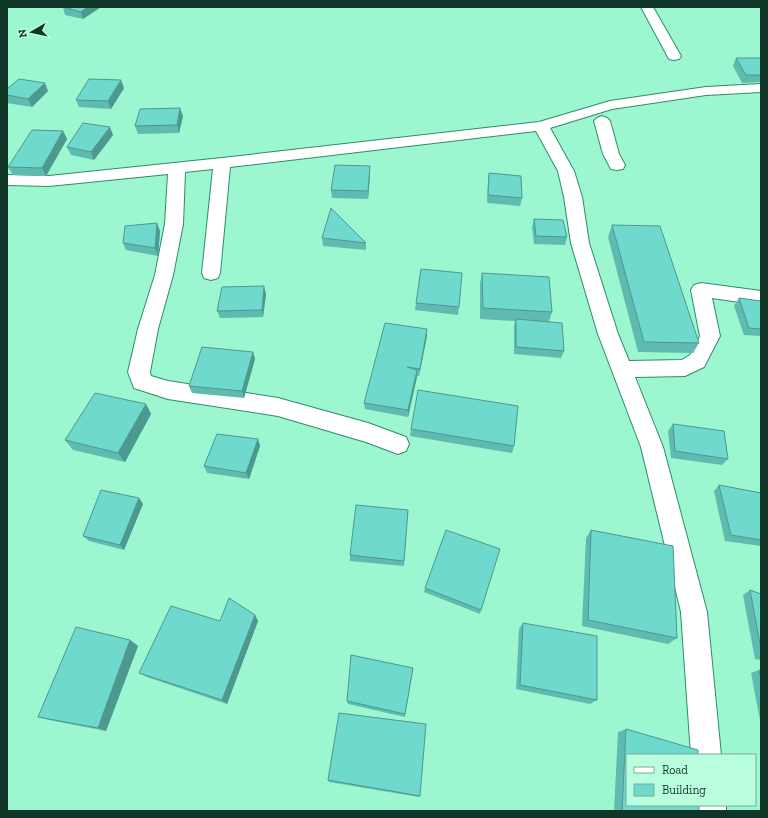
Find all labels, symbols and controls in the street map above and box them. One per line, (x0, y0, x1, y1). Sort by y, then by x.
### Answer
north arrow (12, 12, 52, 52)
text: N (15, 28, 30, 39)
legend (626, 754, 756, 806)
text: Road (662, 763, 688, 777)
text: Building (662, 783, 706, 797)

